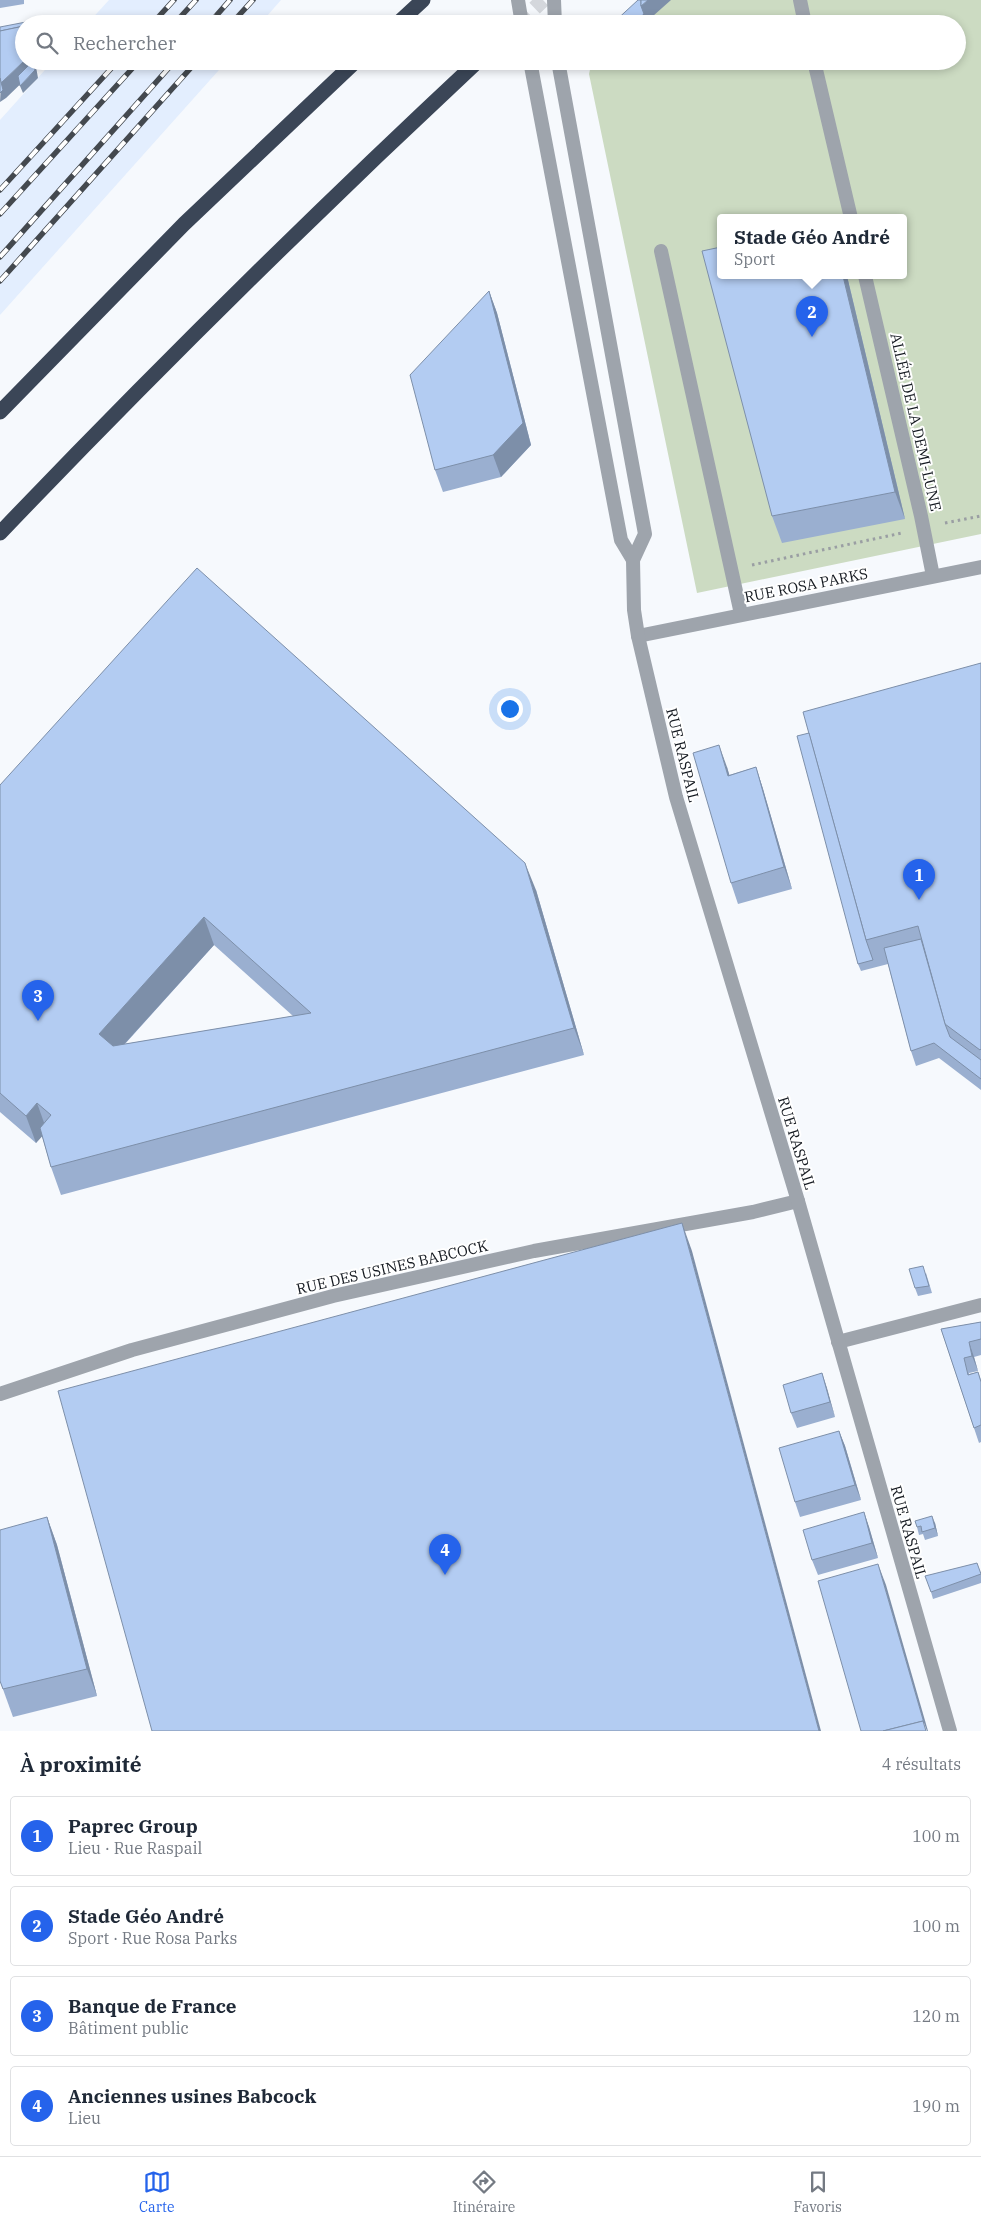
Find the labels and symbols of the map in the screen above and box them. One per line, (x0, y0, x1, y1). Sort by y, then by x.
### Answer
pin: 2 (796, 296, 828, 337)
street label: ALLÉE DE LA DEMI-LUNE (886, 331, 946, 513)
street label: RUE ROSA PARKS (743, 564, 869, 606)
your location (497, 696, 523, 722)
street label: RUE RASPAIL (662, 706, 704, 804)
pin: 1 (903, 859, 935, 900)
pin: 3 (22, 980, 54, 1021)
street label: RUE RASPAIL (774, 1094, 820, 1192)
street label: RUE DES USINES BABCOCK (294, 1236, 490, 1298)
street label: RUE RASPAIL (887, 1483, 931, 1581)
pin: 4 (429, 1534, 461, 1575)

